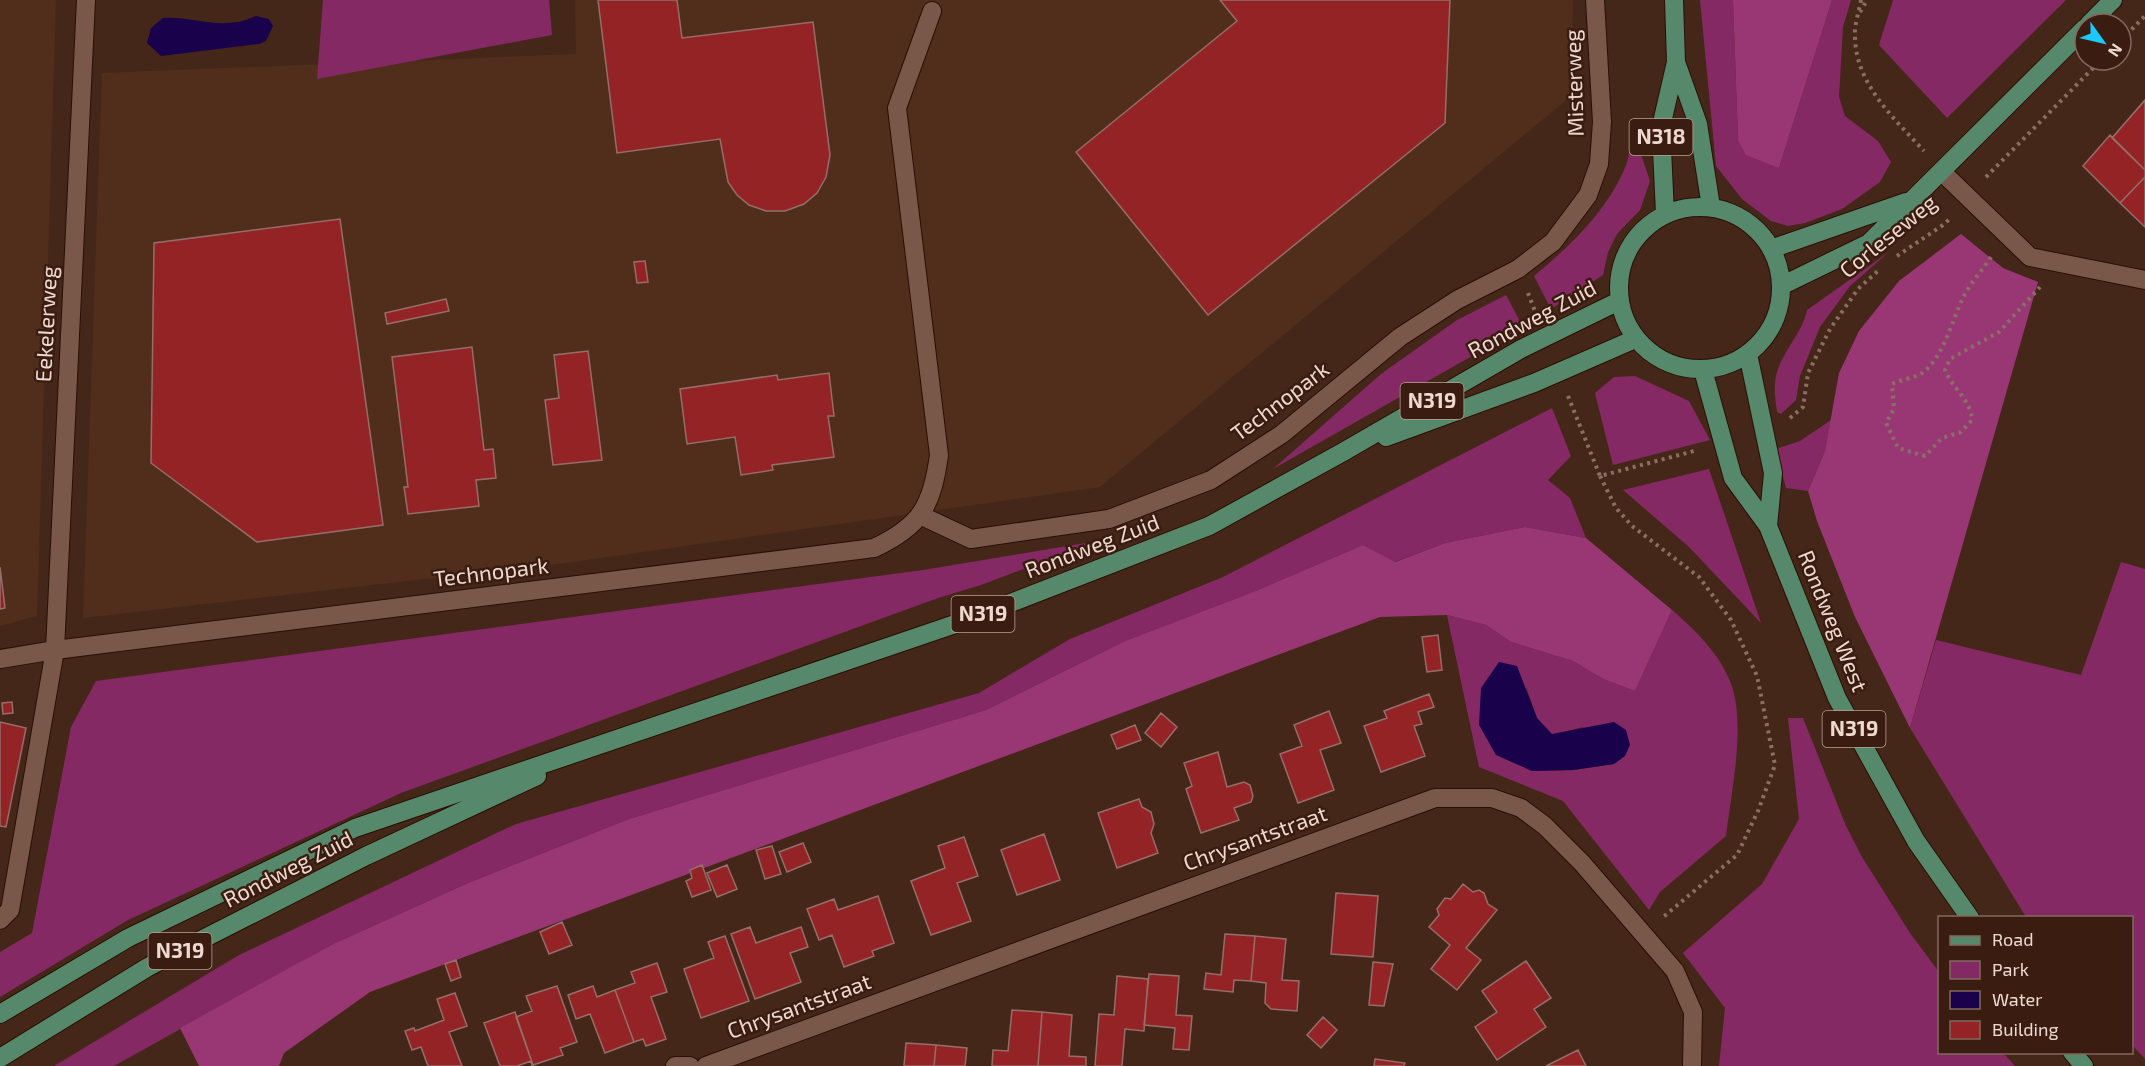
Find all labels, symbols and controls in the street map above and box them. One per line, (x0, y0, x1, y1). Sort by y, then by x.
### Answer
north arrow (2073, 12, 2133, 72)
street label: Misterweg (1558, 29, 1588, 137)
text: N (2105, 41, 2127, 61)
road number: N318 (1630, 119, 1692, 155)
street label: Corleseweg (1834, 188, 1941, 282)
street label: Eekelerweg (29, 265, 61, 383)
street label: Rondweg Zuid (1463, 273, 1600, 363)
street label: Technopark (1225, 355, 1333, 445)
road number: N319 (1400, 383, 1464, 419)
street label: Rondweg Zuid (1021, 508, 1162, 583)
street label: Rondweg West (1794, 546, 1874, 695)
street label: Technopark (432, 551, 550, 591)
road number: N319 (952, 596, 1014, 632)
road number: N319 (1822, 711, 1886, 747)
street label: Chrysantstraat (1179, 799, 1330, 875)
street label: Rondweg Zuid (219, 824, 356, 912)
legend (1938, 916, 2133, 1054)
text: Road (1992, 928, 2033, 950)
road number: N319 (148, 933, 212, 969)
text: Park (1992, 958, 2029, 980)
street label: Chrysantstraat (723, 967, 874, 1043)
text: Water (1992, 988, 2042, 1010)
text: Building (1992, 1018, 2059, 1040)

